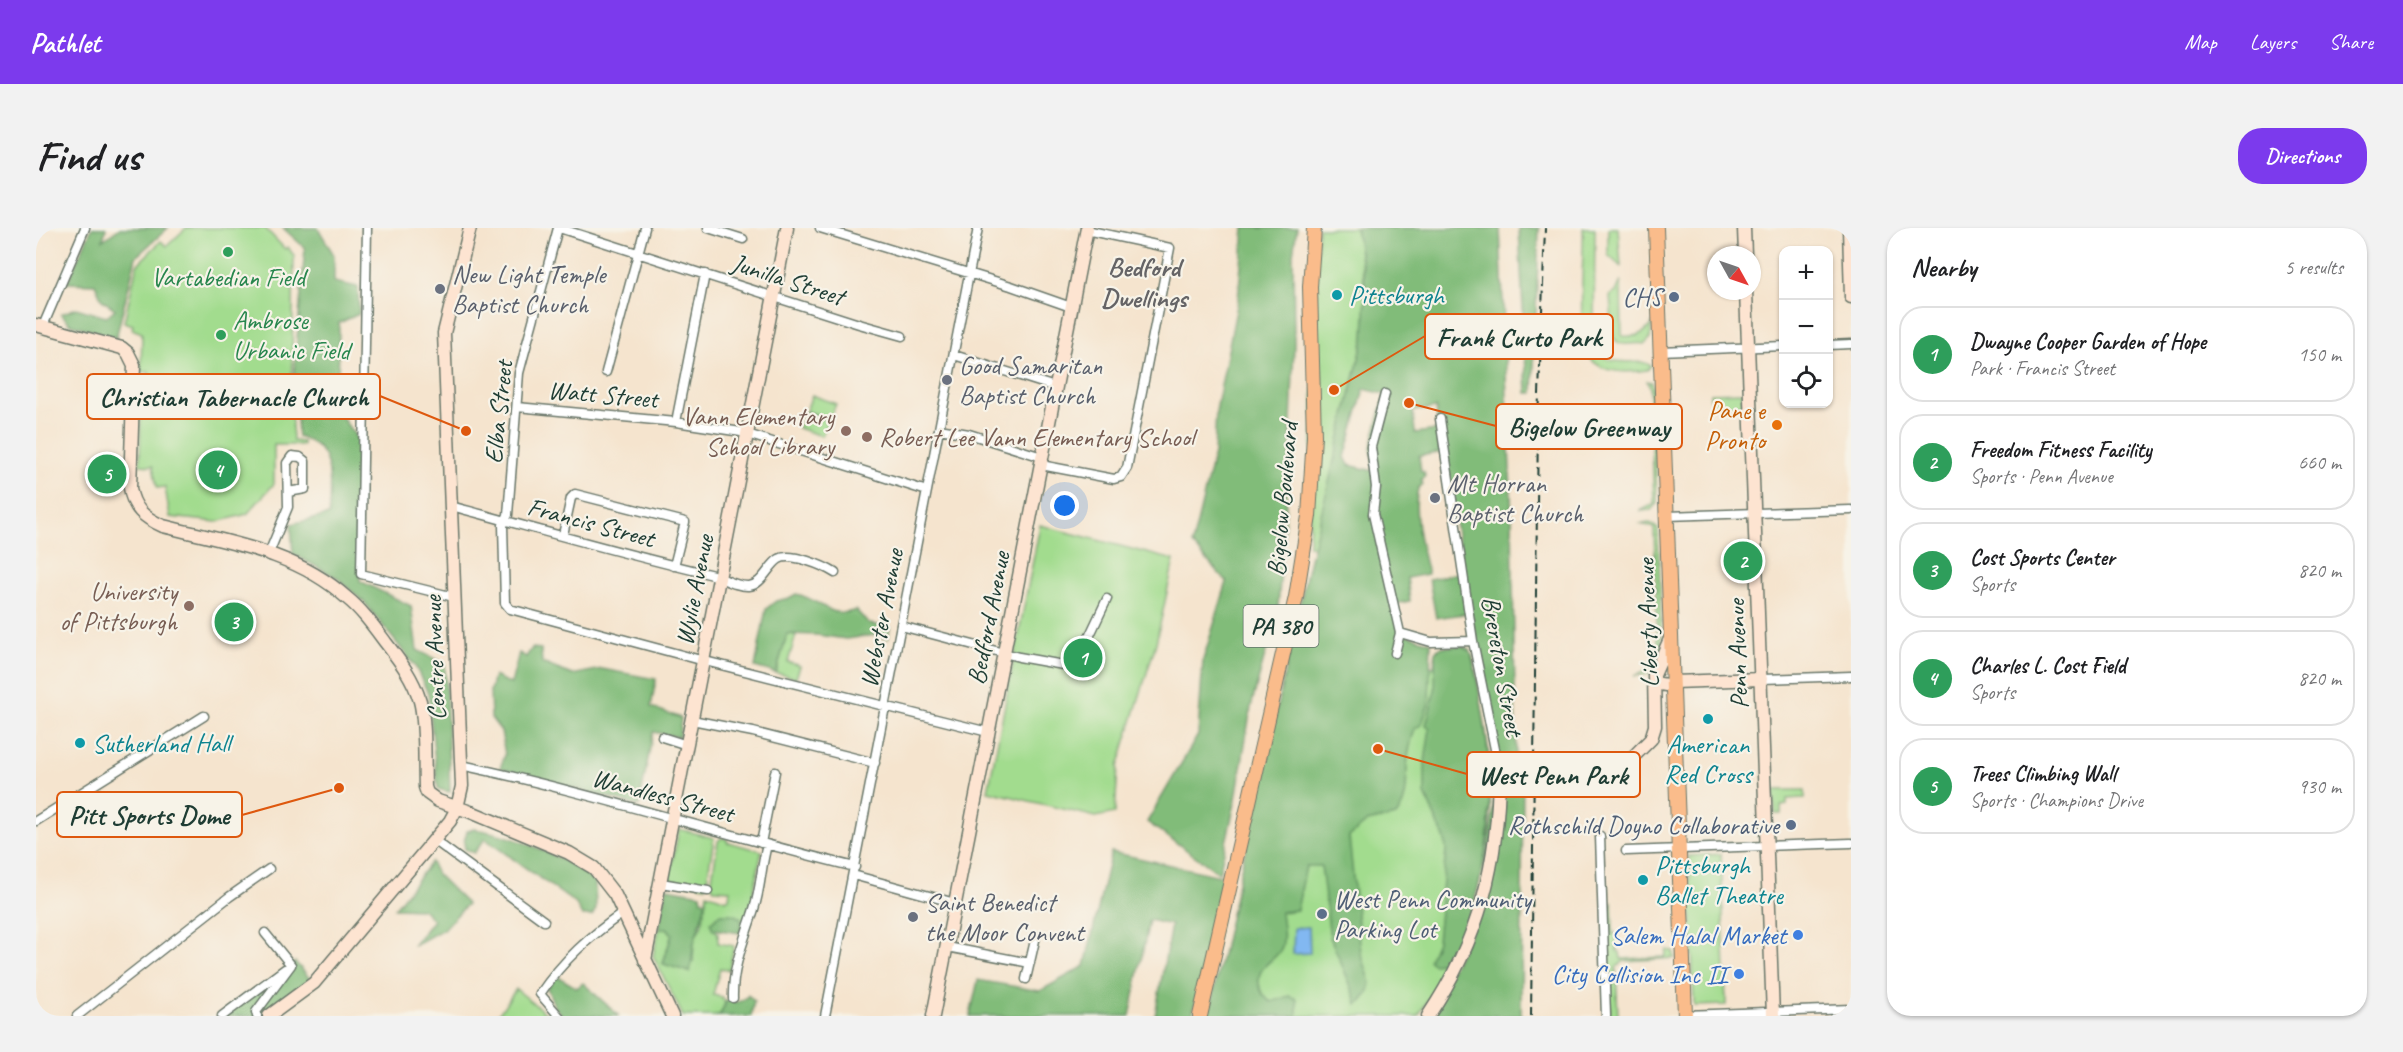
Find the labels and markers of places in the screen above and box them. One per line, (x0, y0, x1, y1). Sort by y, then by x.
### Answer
marker: Vartabedian Field (221, 245, 235, 259)
place label: New Light Temple Baptist Church (452, 258, 608, 321)
place label: Vartabedian Field (151, 261, 309, 294)
place label: Pittsburgh (1349, 279, 1446, 312)
place label: CHS (1622, 281, 1666, 314)
marker: New Light Temple Baptist Church (433, 282, 447, 296)
marker: Pittsburgh (1330, 288, 1344, 302)
marker: CHS (1667, 290, 1681, 304)
place label: Ambrose Urbanic Field (233, 304, 353, 367)
callout: Frank Curto Park (1425, 314, 1613, 359)
marker: Ambrose Urbanic Field (214, 328, 228, 342)
place label: Good Samaritan Baptist Church (959, 349, 1103, 412)
marker: Good Samaritan Baptist Church (940, 373, 954, 387)
callout: Christian Tabernacle Church (87, 374, 380, 419)
place label: Pane e Pronto (1705, 394, 1768, 457)
place label: Vann Elementary School Library (682, 400, 836, 463)
callout: Bigelow Greenway (1496, 404, 1682, 449)
marker: Pane e Pronto (1770, 418, 1784, 432)
place label: Robert Lee Vann Elementary School (879, 421, 1199, 454)
marker: Vann Elementary School Library (839, 424, 853, 438)
marker: Robert Lee Vann Elementary School (860, 430, 874, 444)
pin: 4 (198, 448, 237, 492)
pin: 5 (88, 452, 126, 496)
place label: Mt Horran Baptist Church (1447, 467, 1584, 530)
marker: Mt Horran Baptist Church (1428, 491, 1442, 505)
pin: 2 (1724, 538, 1762, 584)
place label: University of Pittsburgh (60, 575, 179, 638)
marker: University of Pittsburgh (182, 599, 196, 613)
pin: 3 (214, 600, 254, 644)
pin: 1 (1064, 636, 1102, 680)
marker: American Red Cross (1701, 712, 1715, 726)
place label: Sutherland Hall (92, 727, 235, 760)
place label: American Red Cross (1664, 728, 1754, 791)
marker: Sutherland Hall (73, 736, 87, 750)
callout: West Penn Park (1467, 752, 1640, 797)
callout: Pitt Sports Dome (57, 792, 242, 837)
place label: Rothschild Doyno Collaborative (1508, 809, 1782, 842)
marker: Rothschild Doyno Collaborative (1784, 818, 1798, 832)
place label: Pittsburgh Ballet Theatre (1655, 849, 1784, 912)
marker: Pittsburgh Ballet Theatre (1636, 873, 1650, 887)
place label: West Penn Community Parking Lot (1334, 883, 1533, 946)
place label: Saint Benedict the Moor Convent (925, 886, 1086, 949)
marker: West Penn Community Parking Lot (1315, 907, 1329, 921)
marker: Saint Benedict the Moor Convent (906, 910, 920, 924)
place label: Salem Halal Market (1610, 919, 1788, 952)
marker: Salem Halal Market (1791, 928, 1805, 942)
place label: City Collision Inc II (1552, 958, 1733, 991)
marker: City Collision Inc II (1732, 967, 1746, 981)

